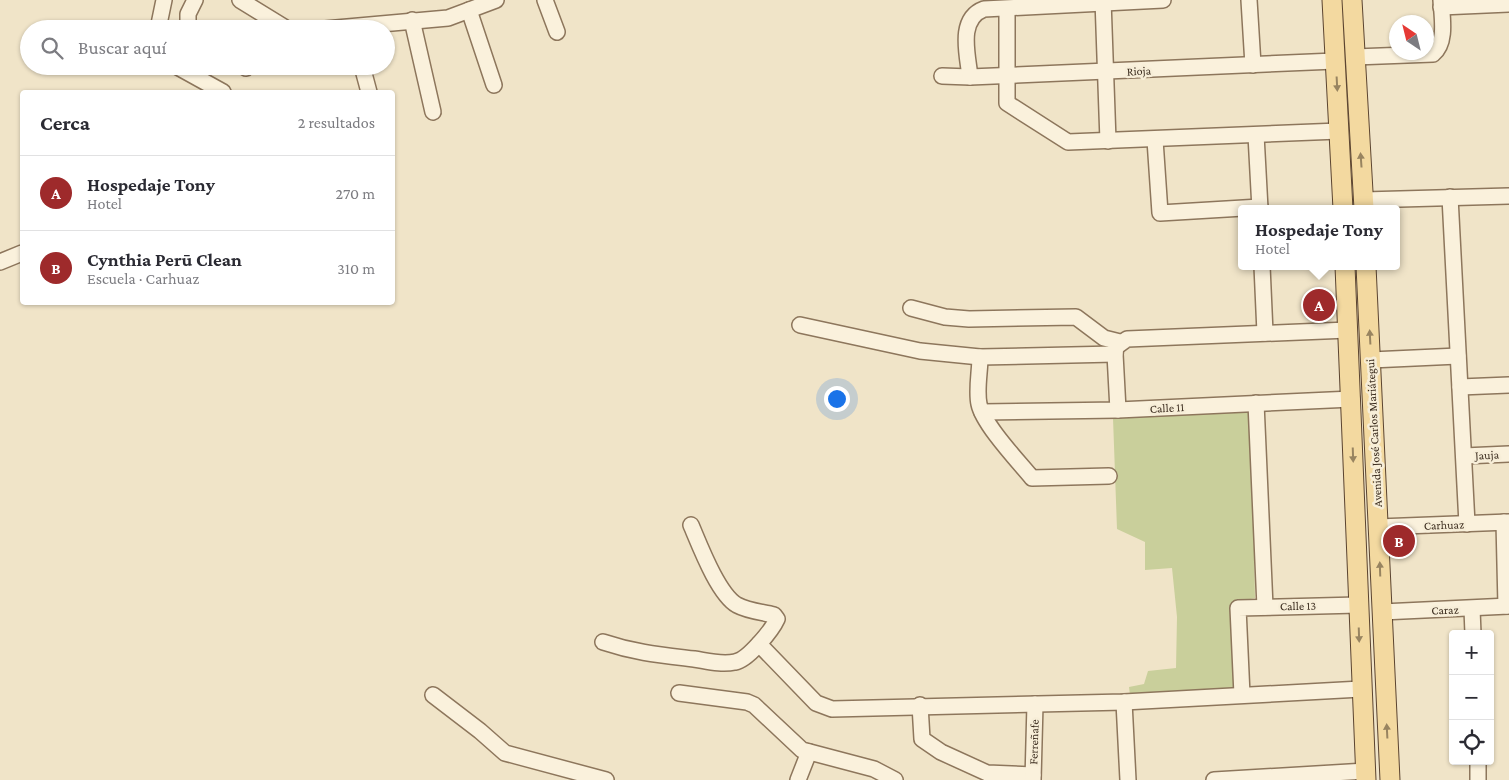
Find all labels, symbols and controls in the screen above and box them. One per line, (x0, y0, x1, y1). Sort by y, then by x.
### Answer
north arrow (1389, 15, 1434, 60)
search box (20, 20, 395, 75)
icon: search (38, 34, 66, 62)
text: Buscar aquí (78, 37, 167, 58)
street label: Rioja (1127, 63, 1152, 79)
one-way arrow (1333, 76, 1341, 92)
text: Cerca (40, 111, 90, 135)
text: 2 resultados (298, 114, 375, 131)
one-way arrow (1357, 152, 1365, 168)
text: Hospedaje Tony (87, 174, 215, 195)
text: A (51, 185, 61, 202)
text: 270 m (336, 185, 375, 202)
text: Hotel (87, 195, 122, 212)
popup (1238, 205, 1400, 270)
text: Hospedaje Tony (1255, 219, 1383, 240)
text: Hotel (1255, 240, 1290, 257)
text: Cynthia Perū Clean (87, 249, 242, 270)
text: B (51, 260, 61, 277)
text: 310 m (337, 260, 375, 277)
text: Escuela · Carhuaz (87, 270, 199, 287)
pin: A (1303, 286, 1335, 324)
one-way arrow (1365, 328, 1373, 344)
street label: Avenida José Carlos Mariátegui (1363, 358, 1385, 508)
your location (824, 386, 850, 412)
street label: Calle 11 (1149, 400, 1185, 416)
one-way arrow (1350, 447, 1358, 463)
street label: Jauja (1474, 447, 1500, 463)
street label: Carhuaz (1424, 517, 1464, 533)
pin: B (1383, 522, 1415, 560)
one-way arrow (1376, 561, 1384, 577)
street label: Calle 13 (1280, 599, 1316, 613)
street label: Caraz (1431, 603, 1459, 617)
one-way arrow (1356, 627, 1364, 643)
map controls (1449, 630, 1494, 765)
button: + (1449, 630, 1494, 675)
button: − (1449, 675, 1494, 720)
street label: Ferreñafe (1026, 719, 1042, 765)
button: locate (1449, 720, 1494, 765)
one-way arrow (1383, 723, 1391, 739)

